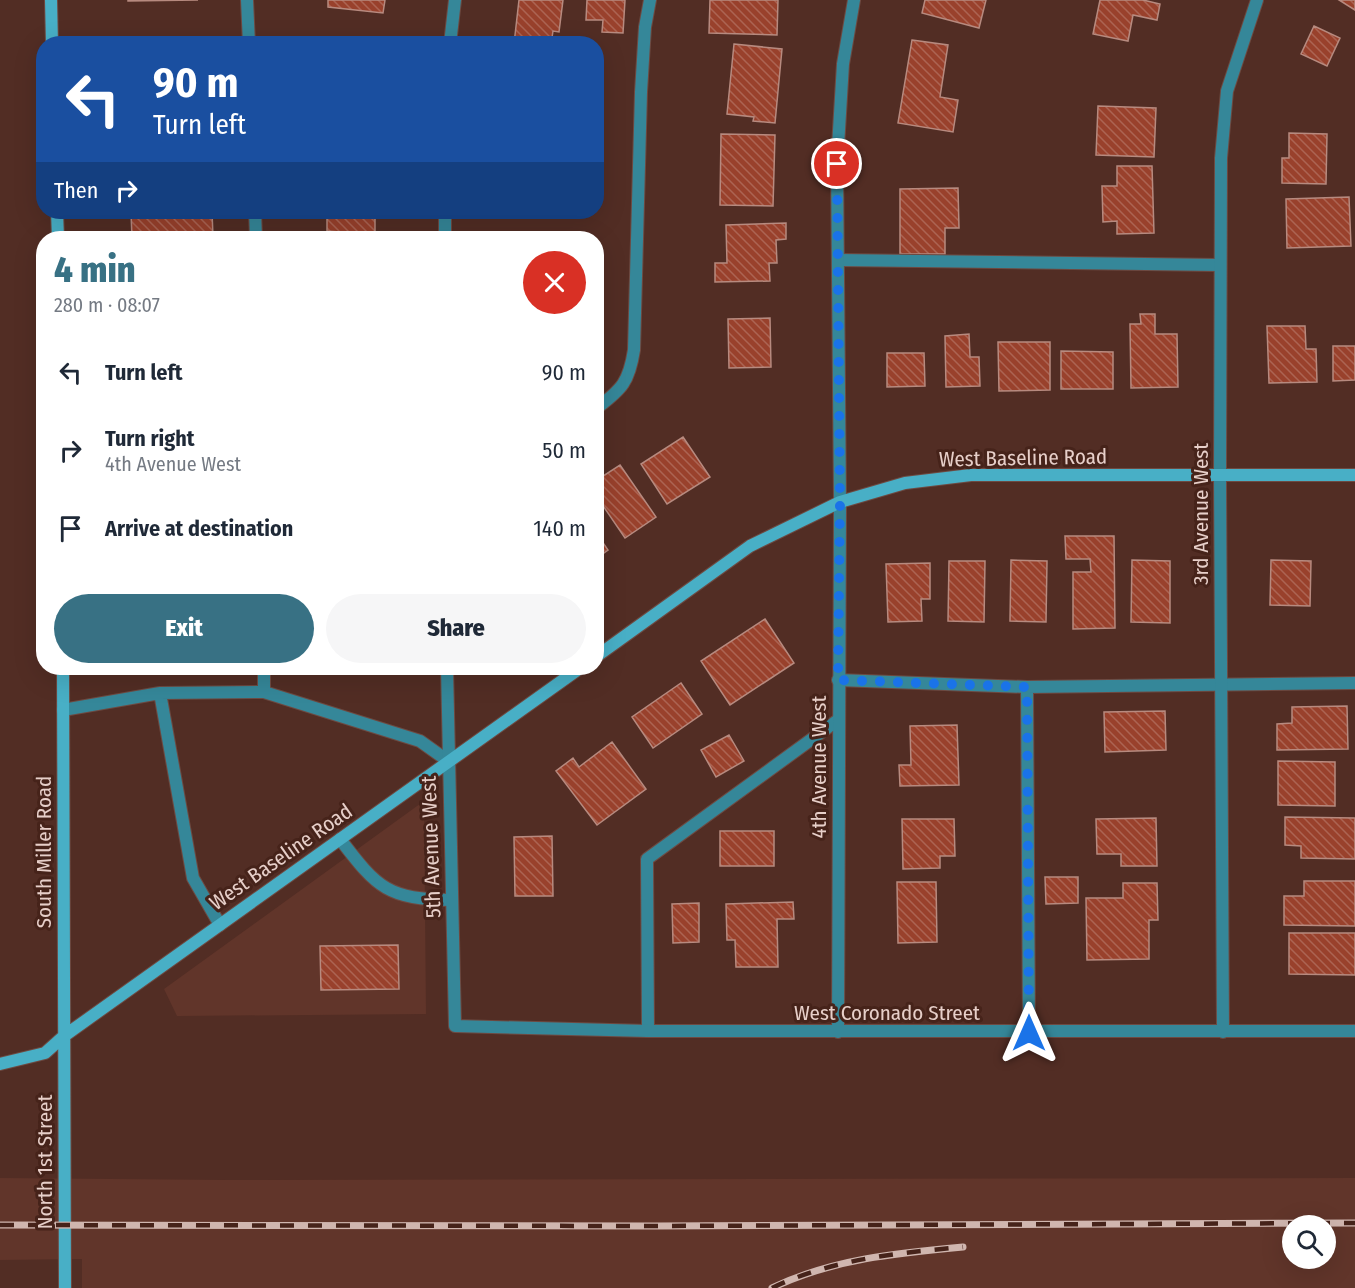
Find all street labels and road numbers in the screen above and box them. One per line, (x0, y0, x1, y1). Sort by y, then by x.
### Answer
street label: 3rd Avenue West (1188, 443, 1214, 585)
street label: West Baseline Road (939, 444, 1107, 472)
street label: 4th Avenue West (806, 695, 832, 838)
street label: 5th Avenue West (416, 775, 446, 918)
street label: South Miller Road (31, 776, 57, 928)
street label: West Baseline Road (205, 798, 357, 916)
street label: West Coronado Street (794, 1000, 980, 1026)
street label: North 1st Street (32, 1095, 58, 1229)

